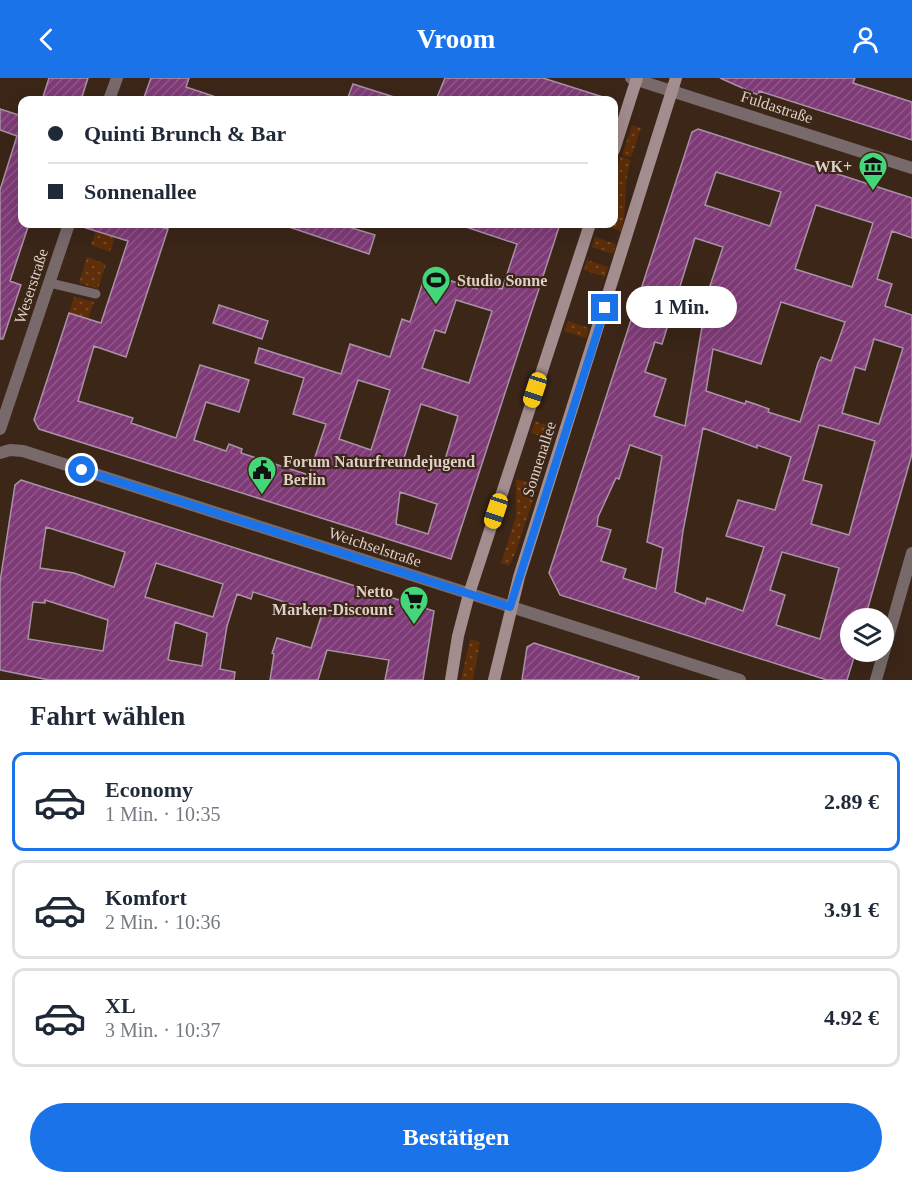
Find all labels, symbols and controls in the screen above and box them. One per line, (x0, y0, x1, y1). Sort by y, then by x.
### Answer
icon: back (30, 23, 63, 56)
icon: person (849, 23, 882, 56)
text: Vroom (417, 24, 495, 54)
street label: Fuldastraße (739, 87, 815, 127)
text: Quinti Brunch & Bar (84, 121, 286, 146)
museum icon: WK+ (857, 150, 889, 192)
place label: WK+ (814, 158, 852, 175)
text: Sonnenallee (84, 179, 196, 204)
street label: Weserstraße (11, 246, 51, 326)
sports icon: Studio Sonne (420, 264, 452, 306)
place label: Studio Sonne (457, 272, 547, 289)
callout: 1 Min. (626, 287, 737, 329)
route end (591, 294, 618, 321)
text: 1 Min. (654, 296, 709, 318)
car (521, 370, 549, 410)
street label: Sonnenallee (519, 419, 559, 499)
place label: Forum Naturfreundejugend Berlin (283, 453, 475, 488)
public building icon: Forum Naturfreundejugend Berlin (246, 454, 278, 496)
route start (68, 456, 95, 483)
car (482, 491, 510, 531)
street label: Weichselstraße (327, 524, 423, 570)
place label: Netto Marken-Discount (272, 583, 394, 618)
supermarket icon: Netto Marken-Discount (398, 584, 430, 626)
map controls (840, 608, 894, 662)
button: layers (840, 608, 894, 662)
text: Fahrt wählen (30, 701, 185, 731)
icon: car (33, 775, 87, 829)
text: Economy (105, 777, 193, 802)
text: 2.89 € (824, 789, 879, 814)
text: 1 Min. · 10:35 (105, 803, 221, 825)
icon: car (33, 883, 87, 937)
text: Komfort (105, 885, 187, 910)
text: 3.91 € (824, 897, 879, 922)
text: 2 Min. · 10:36 (105, 911, 221, 933)
icon: car (33, 991, 87, 1045)
text: XL (105, 993, 136, 1018)
text: 4.92 € (824, 1005, 879, 1030)
text: 3 Min. · 10:37 (105, 1019, 221, 1041)
button: Bestätigen (30, 1103, 882, 1172)

